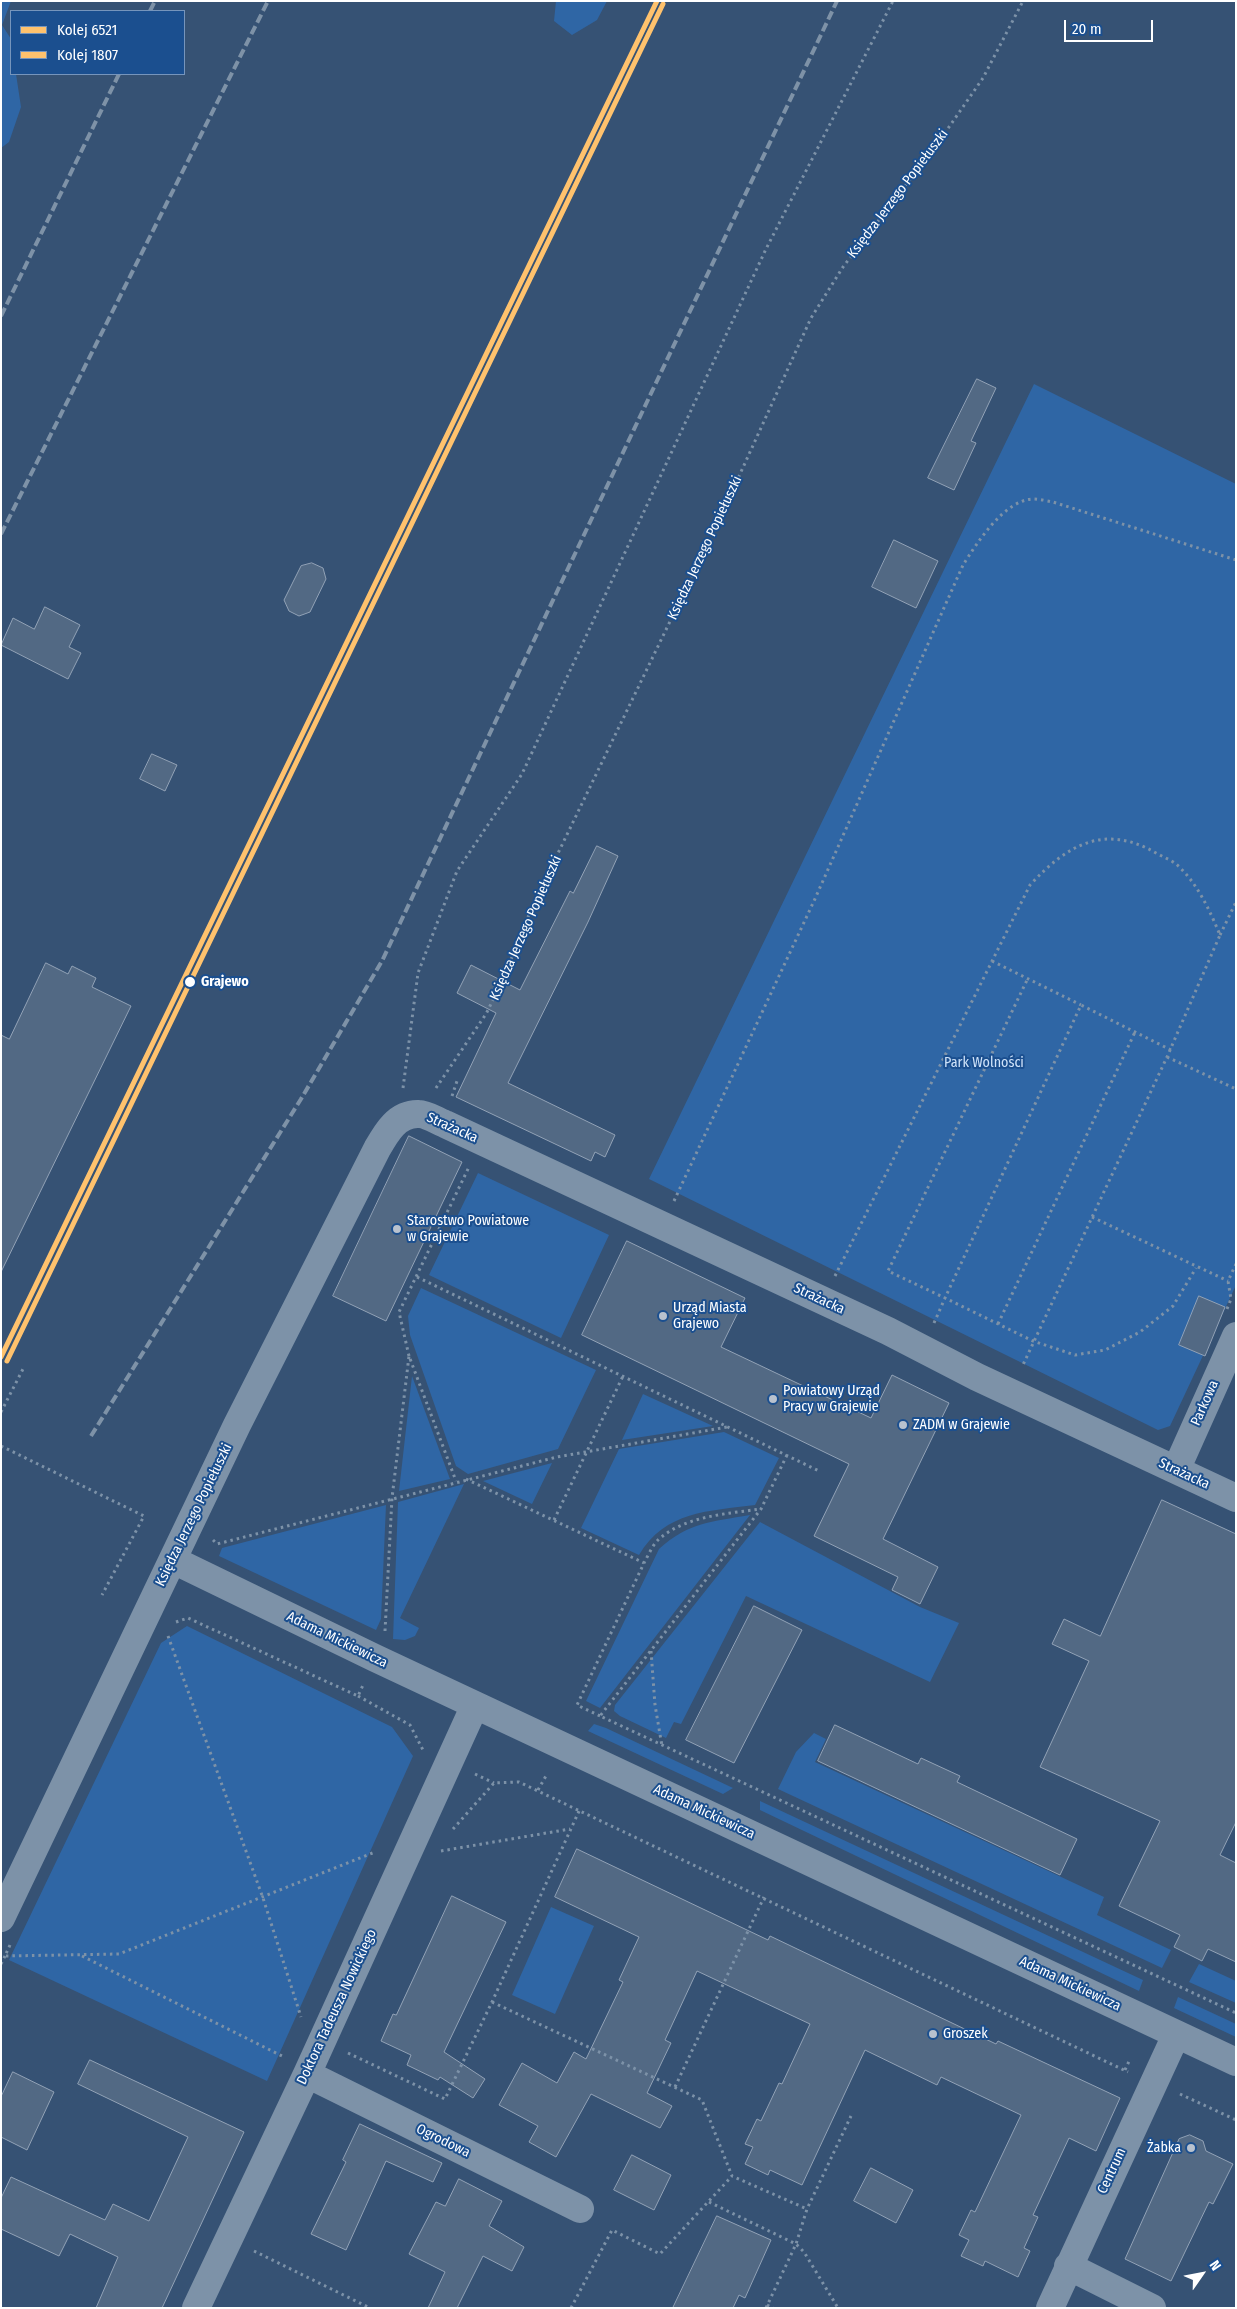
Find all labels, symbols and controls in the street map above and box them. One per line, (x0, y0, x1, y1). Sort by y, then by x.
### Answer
legend (10, 10, 185, 75)
scale bar (1067, 10, 1156, 42)
text: 20 m (1072, 20, 1102, 38)
text: Kolej 6521 (57, 21, 117, 39)
text: Kolej 1807 (57, 46, 118, 64)
street label: Księdza Jerzego Popiełuszki (844, 126, 952, 262)
street label: Księdza Jerzego Popiełuszki (664, 473, 746, 623)
street label: Księdza Jerzego Popiełuszki (486, 853, 566, 1003)
place label: Grajewo (201, 974, 249, 990)
marker: Grajewo (183, 975, 197, 989)
park label: Park Wolności (944, 1055, 1024, 1071)
street label: Strażacka (424, 1109, 480, 1147)
place label: Starostwo Powiatowe w Grajewie (407, 1213, 529, 1246)
marker: Starostwo Powiatowe w Grajewie (391, 1223, 403, 1235)
street label: Strażacka (791, 1280, 847, 1318)
place label: Urząd Miasta Grajewo (673, 1300, 747, 1332)
marker: Urząd Miasta Grajewo (657, 1310, 669, 1322)
street label: Parkowa (1188, 1378, 1222, 1428)
place label: Powiatowy Urząd Pracy w Grajewie (783, 1383, 880, 1415)
marker: Powiatowy Urząd Pracy w Grajewie (767, 1393, 779, 1405)
place label: ZADM w Grajewie (913, 1417, 1010, 1433)
marker: ZADM w Grajewie (897, 1419, 909, 1431)
street label: Księdza Jerzego Popiełuszki (152, 1441, 236, 1589)
street label: Strażacka (1156, 1455, 1212, 1493)
street label: Adama Mickiewicza (284, 1608, 390, 1672)
street label: Adama Mickiewicza (651, 1781, 757, 1843)
street label: Doktora Tadeusza Nowickiego (294, 1927, 380, 2087)
street label: Adama Mickiewicza (1017, 1953, 1123, 2015)
place label: Groszek (943, 2026, 988, 2042)
marker: Groszek (927, 2028, 939, 2040)
street label: Ogrodowa (413, 2121, 473, 2161)
place label: Żabka (1147, 2140, 1181, 2156)
marker: Żabka (1185, 2142, 1197, 2154)
street label: Centrum (1094, 2145, 1130, 2197)
north arrow (1177, 2249, 1227, 2299)
text: N (1206, 2257, 1224, 2274)

